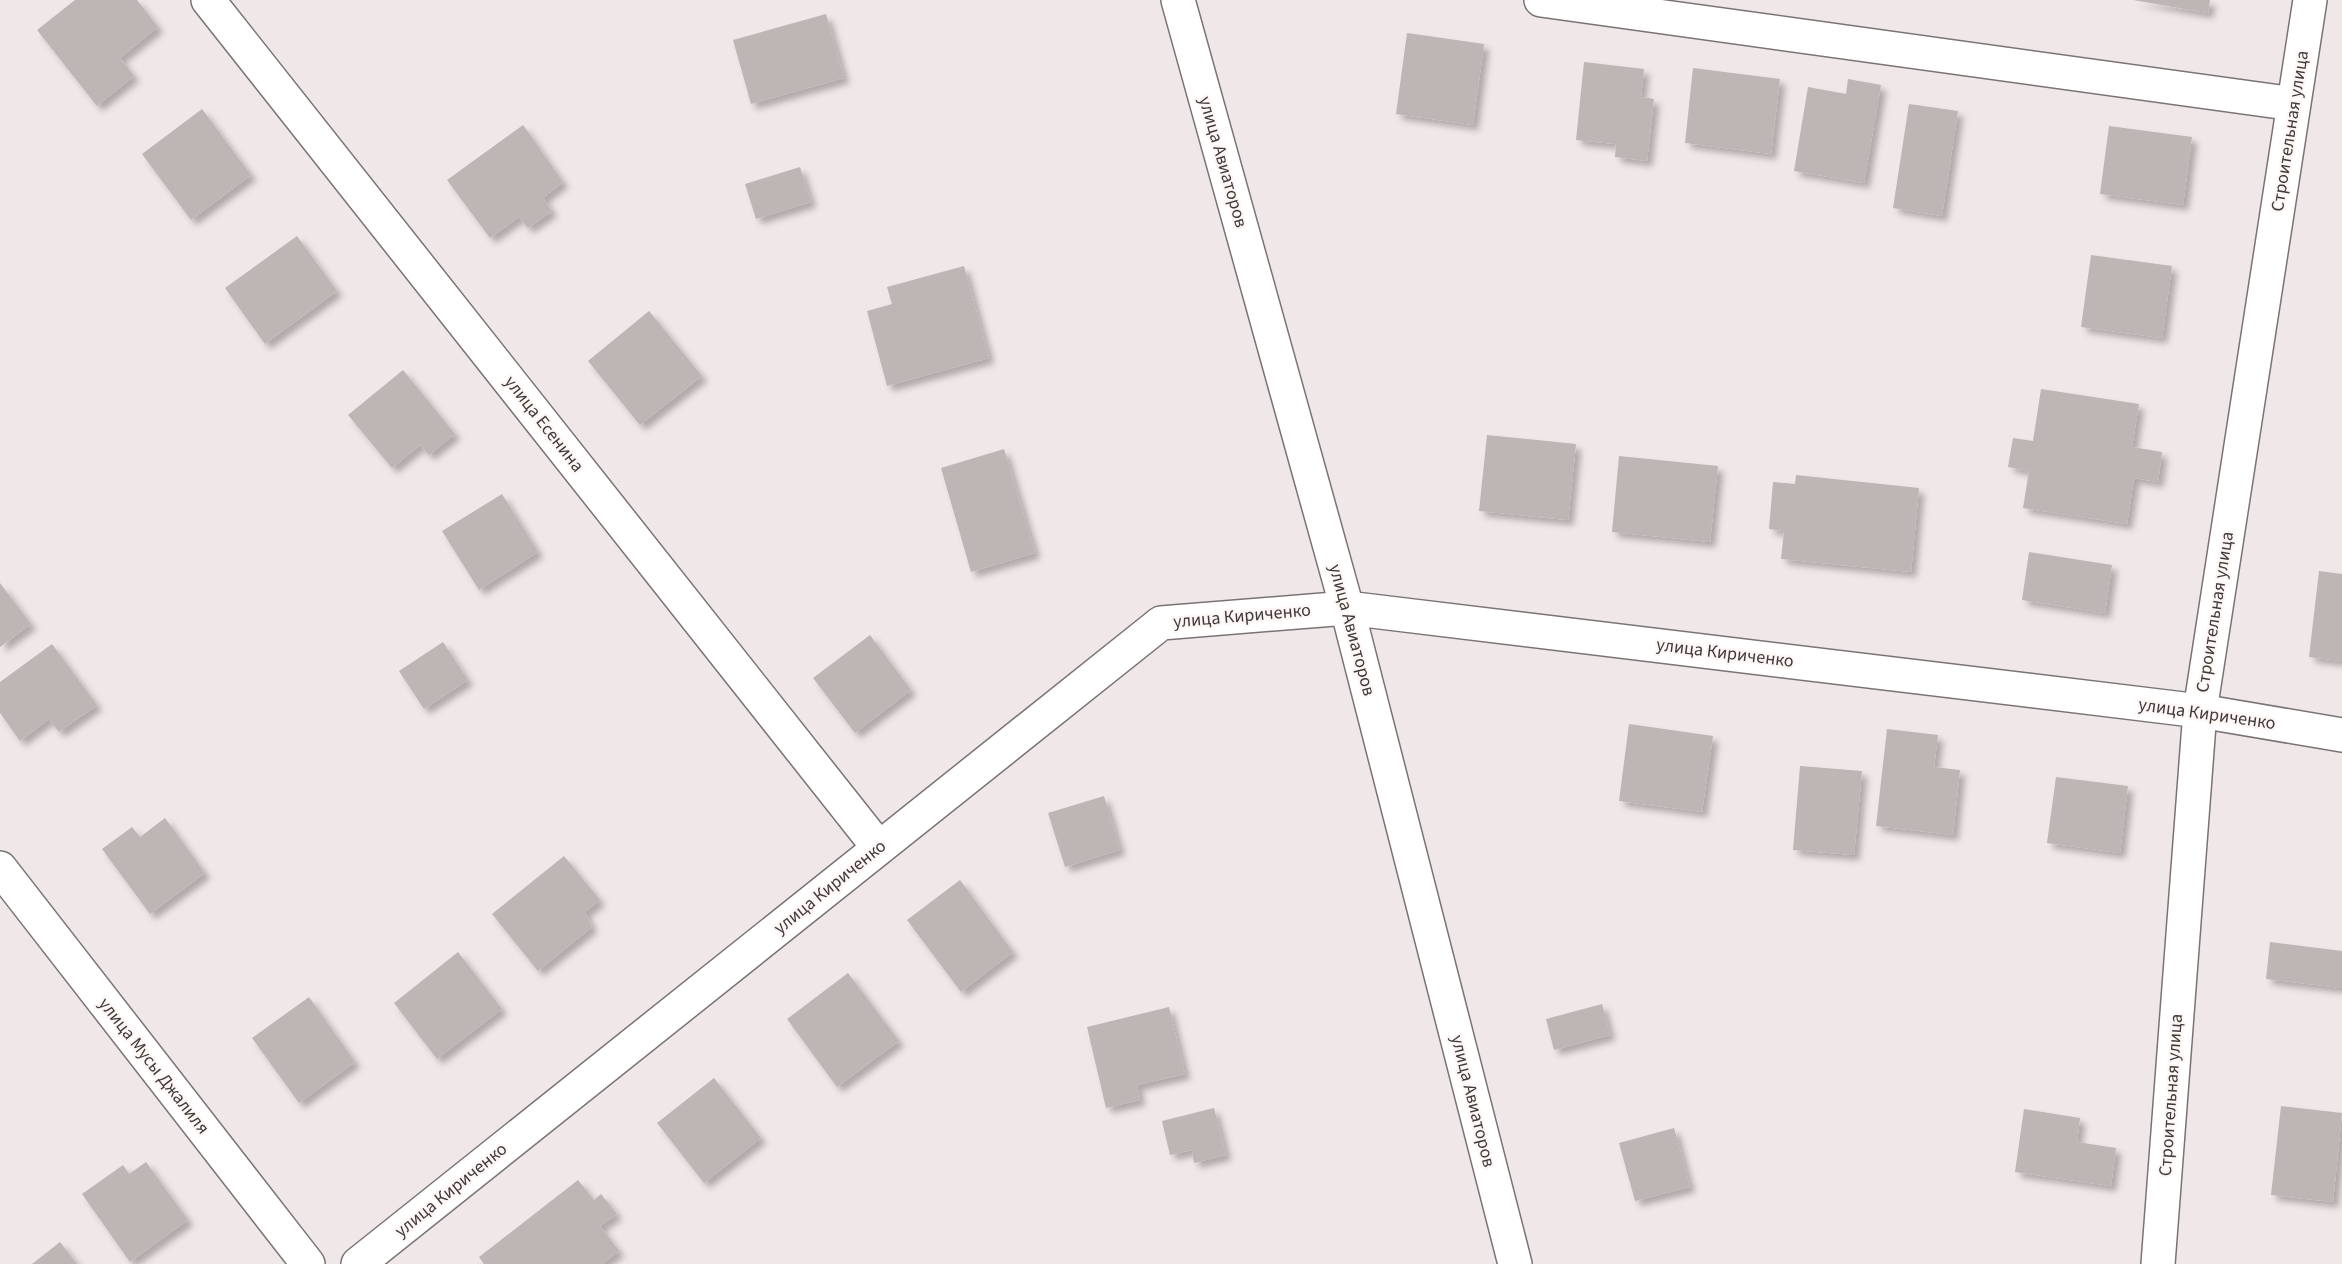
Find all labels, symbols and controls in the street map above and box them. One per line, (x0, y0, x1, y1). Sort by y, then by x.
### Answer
street label: Строительная улица (2265, 49, 2315, 213)
street label: улица Авиаторов (1192, 93, 1254, 231)
street label: улица Есенина (498, 370, 590, 478)
street label: Строительная улица (2190, 530, 2240, 694)
street label: улица Авиаторов (1322, 561, 1382, 699)
street label: улица Кириченко (1172, 598, 1312, 634)
street label: улица Кириченко (1655, 632, 1795, 674)
street label: улица Кириченко (2137, 692, 2277, 736)
street label: улица Кириченко (768, 834, 892, 940)
street label: улица Мусы Джалиля (93, 992, 215, 1140)
street label: Строительная улица (2153, 1013, 2189, 1177)
street label: улица Авиаторов (1444, 1032, 1502, 1170)
street label: улица Кириченко (389, 1137, 513, 1243)

